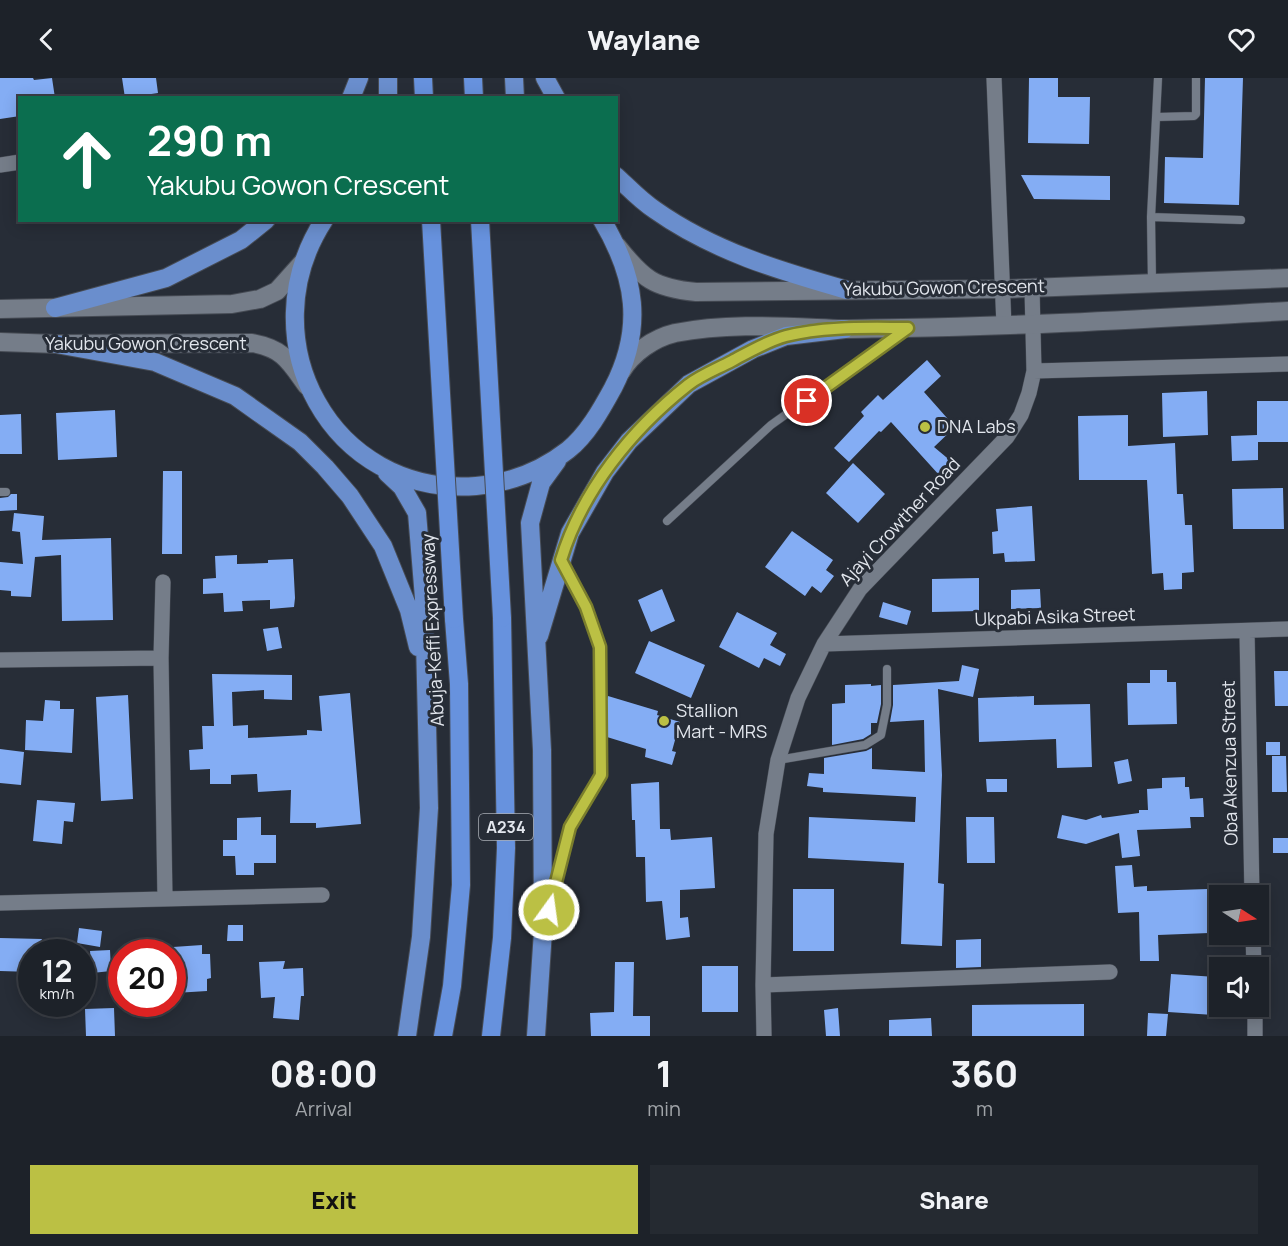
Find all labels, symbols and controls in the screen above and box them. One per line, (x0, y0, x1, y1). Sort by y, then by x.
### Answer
text: Waylane (588, 21, 700, 58)
icon: back (30, 23, 63, 56)
icon: heart (1225, 23, 1258, 56)
text: 290 m (147, 111, 272, 169)
icon: ahead (48, 120, 126, 198)
text: Yakubu Gowon Crescent (147, 166, 449, 203)
street label: Yakubu Gowon Crescent (843, 273, 1045, 301)
street label: Yakubu Gowon Crescent (45, 331, 247, 355)
pin (781, 375, 832, 426)
icon: arrive (790, 384, 823, 417)
place label: DNA Labs (937, 414, 1016, 438)
marker: DNA Labs (918, 420, 932, 434)
street label: Ajayi Crowther Road (833, 452, 965, 591)
street label: Abuja-Keffi Expressway (415, 532, 449, 727)
street label: Ukpabi Asika Street (974, 601, 1136, 631)
street label: Oba Akenzua Street (1216, 680, 1242, 846)
place label: Stallion Mart - MRS (676, 698, 767, 743)
marker: Stallion Mart - MRS (657, 714, 671, 728)
road number: A234 (479, 814, 533, 840)
position arrow (517, 878, 581, 942)
north arrow (1209, 885, 1269, 945)
map controls (1209, 885, 1269, 1017)
speed limit sign: 20 (108, 939, 186, 1017)
text: 12 (41, 950, 73, 991)
button: sound (1209, 957, 1269, 1017)
text: km/h (40, 983, 74, 1004)
text: 08:00 (270, 1049, 378, 1098)
text: 1 (656, 1049, 672, 1098)
text: 360 (950, 1049, 1018, 1098)
text: Arrival (295, 1095, 352, 1122)
text: min (647, 1095, 681, 1122)
text: m (976, 1095, 993, 1122)
button: Exit (30, 1165, 638, 1234)
button: Share (650, 1165, 1258, 1234)

